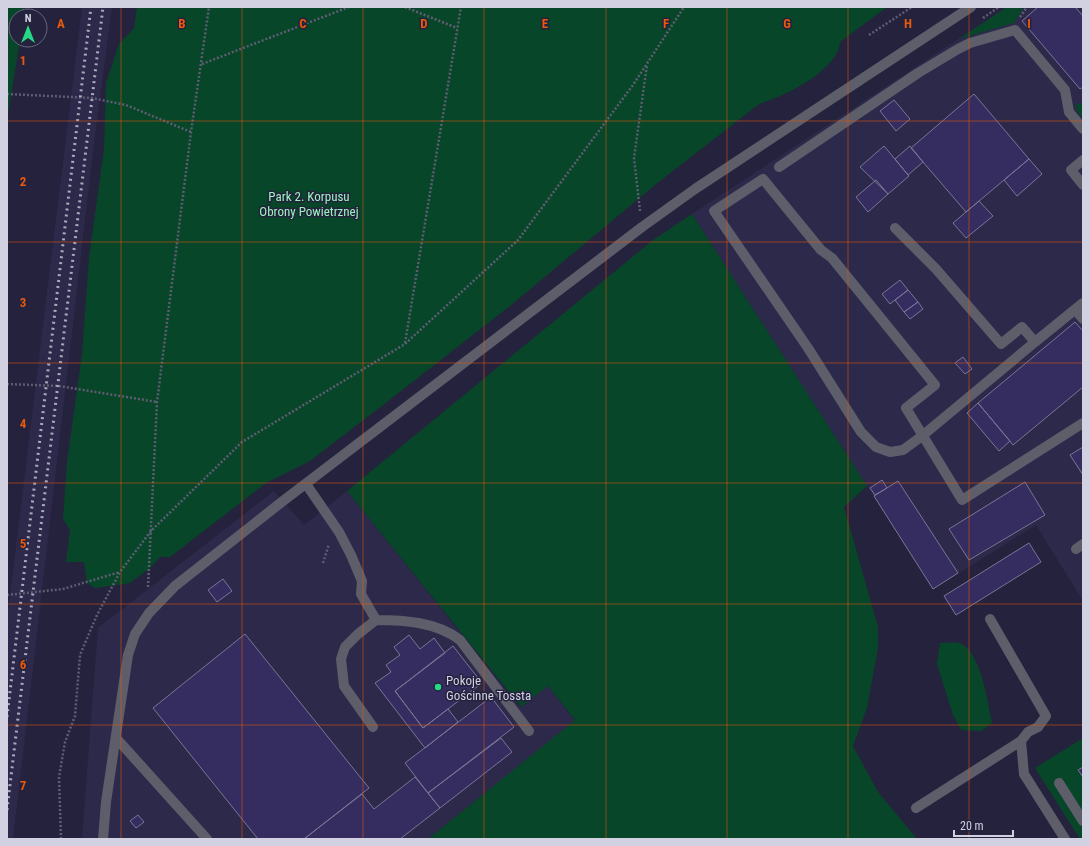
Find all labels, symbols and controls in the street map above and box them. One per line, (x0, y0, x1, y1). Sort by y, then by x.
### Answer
north arrow (8, 8, 48, 48)
text: N (25, 12, 32, 25)
text: A (57, 16, 65, 31)
text: B (178, 16, 186, 31)
text: C (299, 16, 307, 31)
text: D (420, 16, 428, 31)
text: E (542, 16, 549, 31)
text: F (663, 16, 669, 31)
text: G (783, 16, 791, 31)
text: H (904, 16, 912, 31)
text: I (1027, 16, 1031, 31)
text: 1 (20, 53, 26, 68)
text: 2 (20, 174, 27, 189)
park label: Park 2. Korpusu Obrony Powietrznej (259, 189, 359, 219)
text: 3 (20, 295, 26, 310)
text: 4 (20, 416, 27, 431)
text: 5 (20, 536, 27, 551)
text: 6 (20, 657, 27, 672)
place label: Pokoje Gościnne Tossta (446, 673, 531, 703)
marker: Pokoje Gościnne Tossta (433, 682, 443, 692)
text: 7 (20, 778, 27, 793)
scale bar (954, 812, 1013, 838)
text: 20 m (960, 819, 984, 833)

